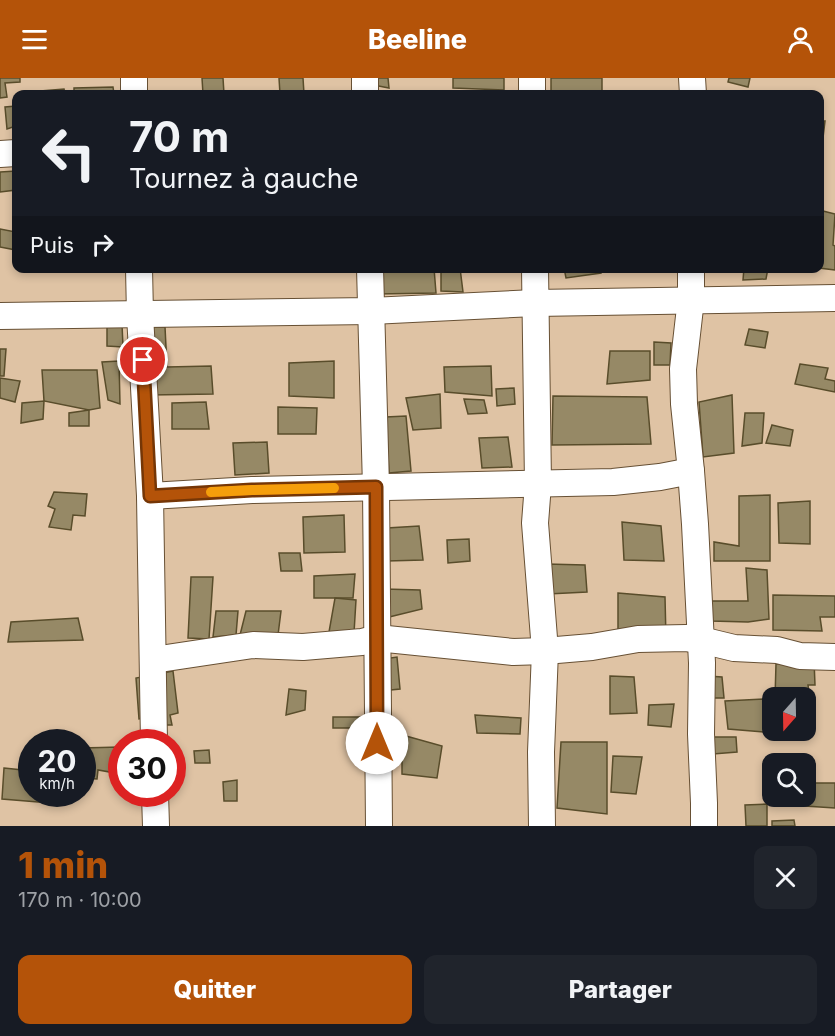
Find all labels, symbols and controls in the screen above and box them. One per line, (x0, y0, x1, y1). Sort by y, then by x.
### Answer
icon: menu (18, 23, 51, 56)
text: Beeline (368, 23, 467, 56)
icon: person (784, 23, 817, 56)
text: 70 m (129, 111, 229, 162)
icon: left (30, 114, 108, 192)
text: Tournez à gauche (129, 162, 358, 195)
icon: right (86, 228, 119, 261)
text: Puis (30, 232, 74, 258)
pin (117, 334, 168, 385)
icon: arrive (126, 343, 159, 376)
north arrow (762, 687, 816, 741)
map controls (762, 687, 816, 807)
position arrow (345, 711, 409, 775)
speed limit sign: 30 (108, 729, 186, 807)
text: 20 (37, 743, 77, 779)
button: search (762, 753, 816, 807)
text: km/h (39, 774, 75, 793)
text: 1 min (18, 843, 108, 887)
button: close (754, 846, 817, 909)
text: 170 m · 10:00 (18, 888, 142, 912)
button: Quitter (18, 955, 412, 1024)
button: Partager (424, 955, 817, 1024)

